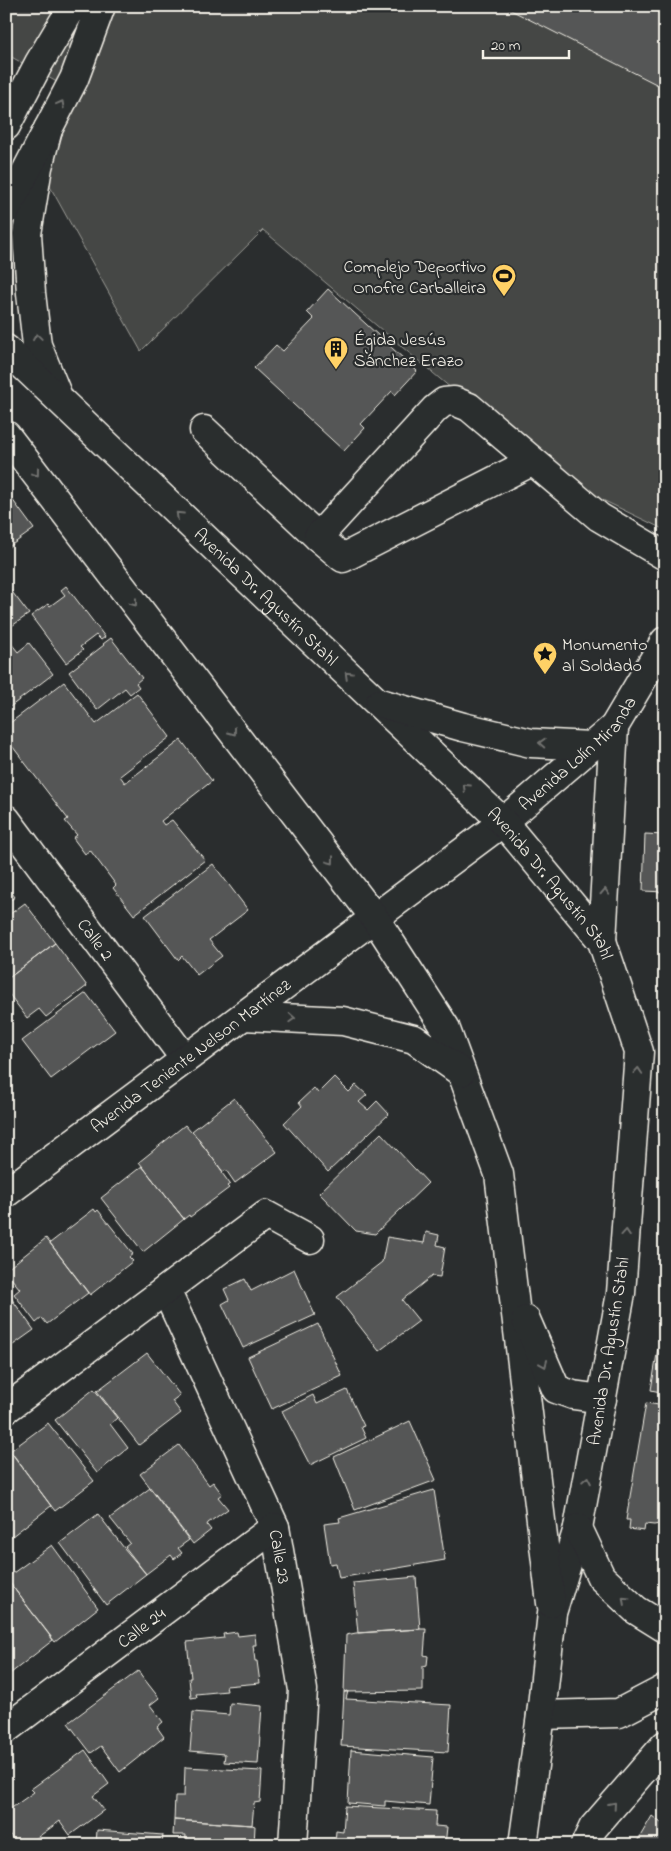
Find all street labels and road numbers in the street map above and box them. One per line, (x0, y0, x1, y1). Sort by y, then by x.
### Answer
street label: Avenida Dr. Agustín Stahl (187, 523, 343, 673)
street label: Avenida Lolín Miranda (514, 692, 644, 818)
street label: Avenida Dr. Agustín Stahl (480, 802, 618, 963)
street label: Calle 2 (70, 914, 119, 967)
street label: Avenida Teniente Nelson Martínez (86, 973, 298, 1141)
street label: Avenida Dr. Agustín Stahl (582, 1255, 639, 1447)
street label: Calle 23 (261, 1528, 296, 1586)
street label: Calle 24 (113, 1602, 172, 1656)

